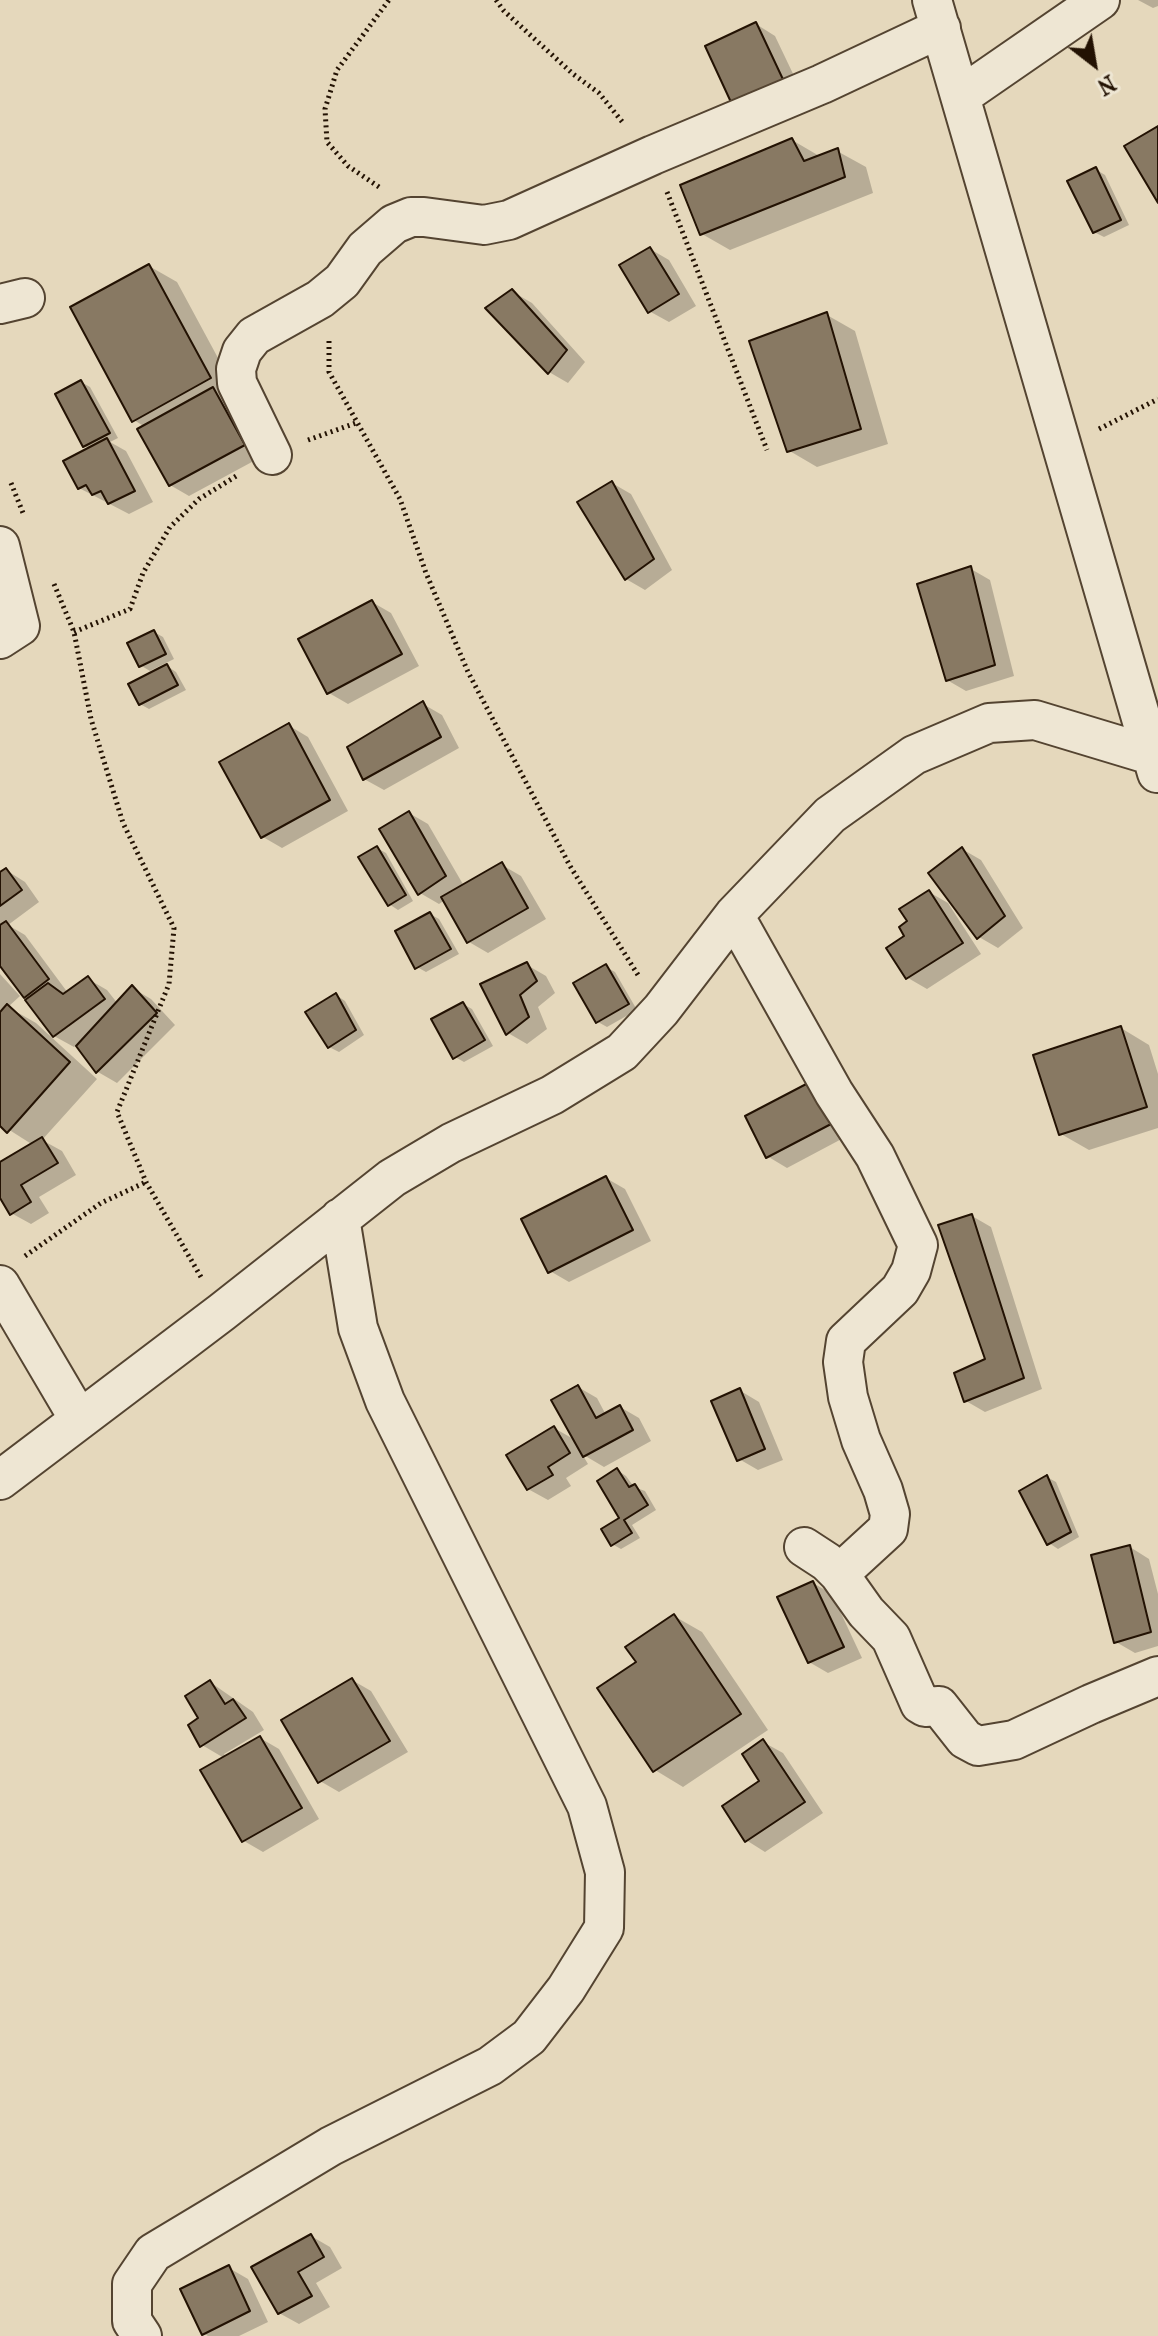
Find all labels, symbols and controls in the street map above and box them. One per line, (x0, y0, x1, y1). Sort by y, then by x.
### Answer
north arrow (1054, 24, 1134, 104)
text: N (1093, 69, 1120, 100)

